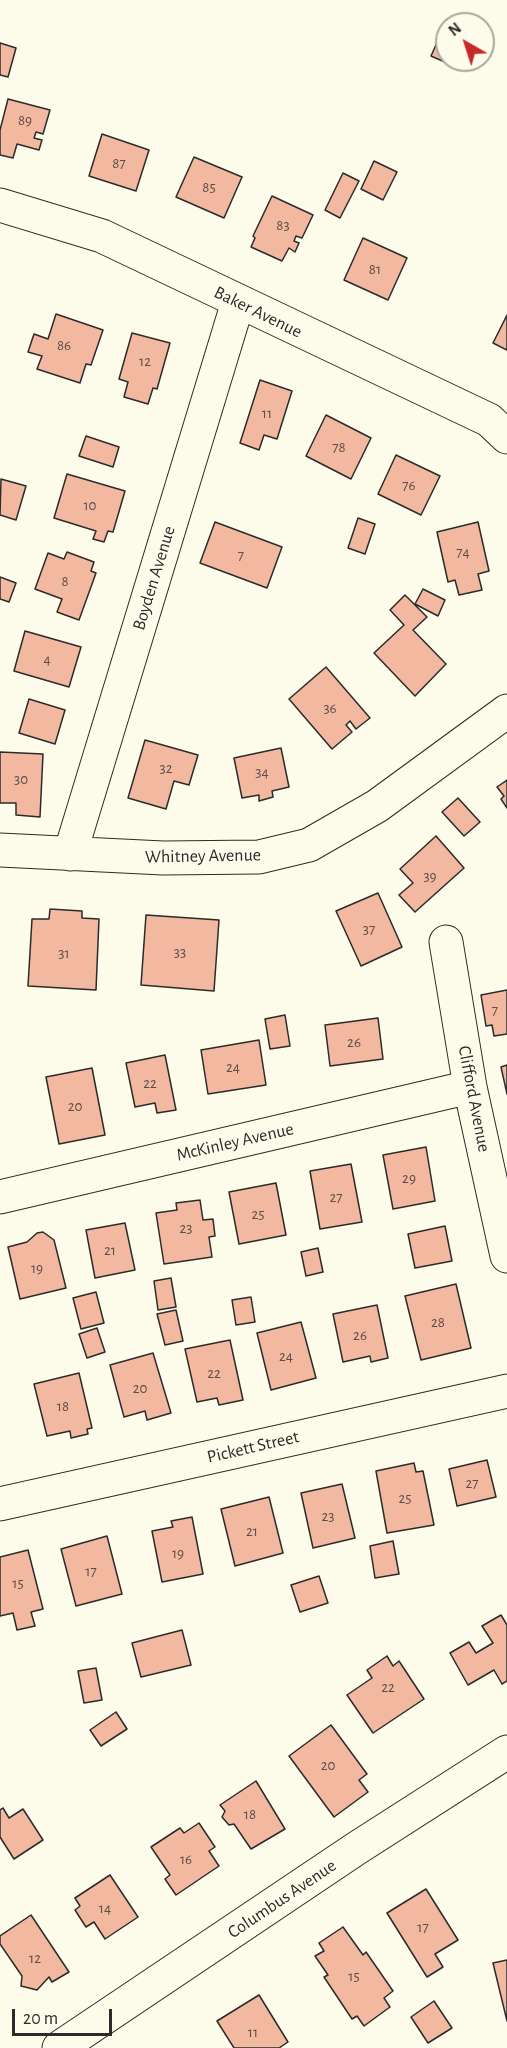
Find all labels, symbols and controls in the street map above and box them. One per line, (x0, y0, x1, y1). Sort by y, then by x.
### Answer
north arrow (435, 12, 495, 72)
text: N (446, 20, 464, 39)
house number: 89 (18, 111, 32, 129)
house number: 87 (112, 154, 126, 172)
house number: 85 (202, 178, 216, 196)
house number: 83 (276, 216, 290, 234)
house number: 81 (369, 260, 381, 278)
street label: Baker Avenue (210, 281, 306, 343)
house number: 86 (57, 336, 71, 354)
house number: 12 (139, 352, 151, 370)
house number: 11 (262, 404, 272, 422)
house number: 78 (332, 438, 346, 456)
house number: 76 (402, 476, 416, 494)
house number: 10 (83, 496, 97, 514)
street label: Boyden Avenue (128, 523, 180, 633)
house number: 74 (456, 543, 470, 561)
house number: 7 (238, 546, 244, 564)
house number: 8 (61, 572, 69, 590)
house number: 4 (43, 650, 51, 668)
house number: 36 (323, 699, 337, 717)
house number: 32 (159, 759, 173, 777)
house number: 34 (255, 763, 269, 781)
house number: 30 (14, 770, 28, 788)
street label: Whitney Avenue (145, 844, 261, 868)
house number: 39 (423, 867, 437, 885)
house number: 37 (363, 920, 375, 938)
house number: 33 (174, 943, 186, 961)
house number: 31 (58, 944, 70, 962)
house number: 7 (492, 1001, 498, 1019)
house number: 26 (347, 1033, 361, 1051)
street label: Clifford Avenue (453, 1044, 495, 1154)
house number: 24 (226, 1058, 240, 1076)
house number: 22 (143, 1074, 157, 1092)
house number: 20 (68, 1097, 82, 1115)
street label: McKinley Avenue (174, 1118, 296, 1166)
house number: 29 (402, 1169, 416, 1187)
house number: 27 (329, 1188, 343, 1206)
house number: 25 (251, 1205, 265, 1223)
house number: 23 (179, 1219, 193, 1237)
house number: 21 (104, 1241, 116, 1259)
house number: 19 (31, 1259, 43, 1277)
house number: 28 (431, 1313, 445, 1331)
house number: 26 (353, 1326, 367, 1344)
house number: 24 (279, 1347, 293, 1365)
house number: 22 (207, 1364, 221, 1382)
house number: 20 (133, 1379, 147, 1397)
house number: 18 (57, 1397, 69, 1415)
street label: Pickett Street (205, 1426, 301, 1468)
house number: 27 (465, 1474, 479, 1492)
house number: 25 (398, 1489, 412, 1507)
house number: 23 (321, 1507, 335, 1525)
house number: 21 (246, 1522, 258, 1540)
house number: 19 (172, 1544, 184, 1562)
house number: 17 (85, 1562, 97, 1580)
house number: 15 (12, 1574, 24, 1592)
house number: 22 (381, 1678, 395, 1696)
house number: 20 (321, 1756, 335, 1774)
house number: 18 (244, 1805, 256, 1823)
house number: 16 (180, 1850, 192, 1868)
street label: Columbus Avenue (224, 1855, 340, 1943)
house number: 14 (99, 1899, 111, 1917)
house number: 17 (417, 1918, 429, 1936)
house number: 12 (29, 1949, 41, 1967)
house number: 15 (348, 1967, 360, 1985)
scale bar (15, 1997, 116, 2035)
text: 20 m (23, 2010, 58, 2028)
house number: 11 (248, 2023, 258, 2041)

